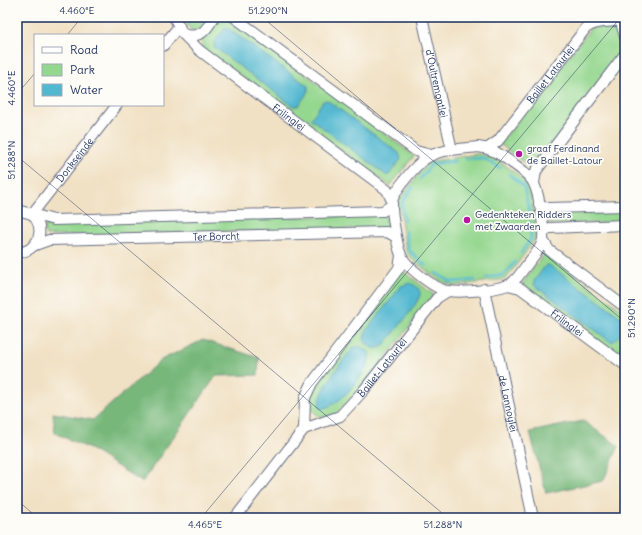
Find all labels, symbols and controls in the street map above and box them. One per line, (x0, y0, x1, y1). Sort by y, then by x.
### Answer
text: 4.460°E (59, 4, 95, 17)
text: 51.290°N (248, 4, 288, 17)
legend (34, 34, 164, 106)
text: Road (70, 42, 98, 57)
street label: Baillet Latourlei (523, 42, 577, 106)
street label: d'Oultremontlei (423, 48, 451, 119)
text: Park (70, 62, 95, 77)
text: 4.460°E (5, 70, 18, 106)
text: Water (70, 82, 103, 97)
street label: Frilinglei (270, 101, 308, 133)
street label: Donkseinde (53, 135, 96, 184)
text: 51.288°N (5, 140, 18, 180)
place label: graaf Ferdinand de Baillet-Latour (527, 142, 602, 167)
marker: graaf Ferdinand de Baillet-Latour (514, 149, 524, 159)
place label: Gedenkteken Ridders met Zwaarden (475, 208, 572, 233)
marker: Gedenkteken Ridders met Zwaarden (462, 215, 472, 225)
street label: Ter Borcht (193, 229, 240, 243)
text: 51.290°N (625, 298, 638, 338)
street label: Frilinglei (548, 306, 586, 339)
street label: Baillet-Latourlei (354, 335, 409, 400)
street label: de Lannoylei (496, 374, 521, 433)
text: 4.465°E (188, 518, 222, 531)
text: 51.288°N (423, 518, 463, 531)

